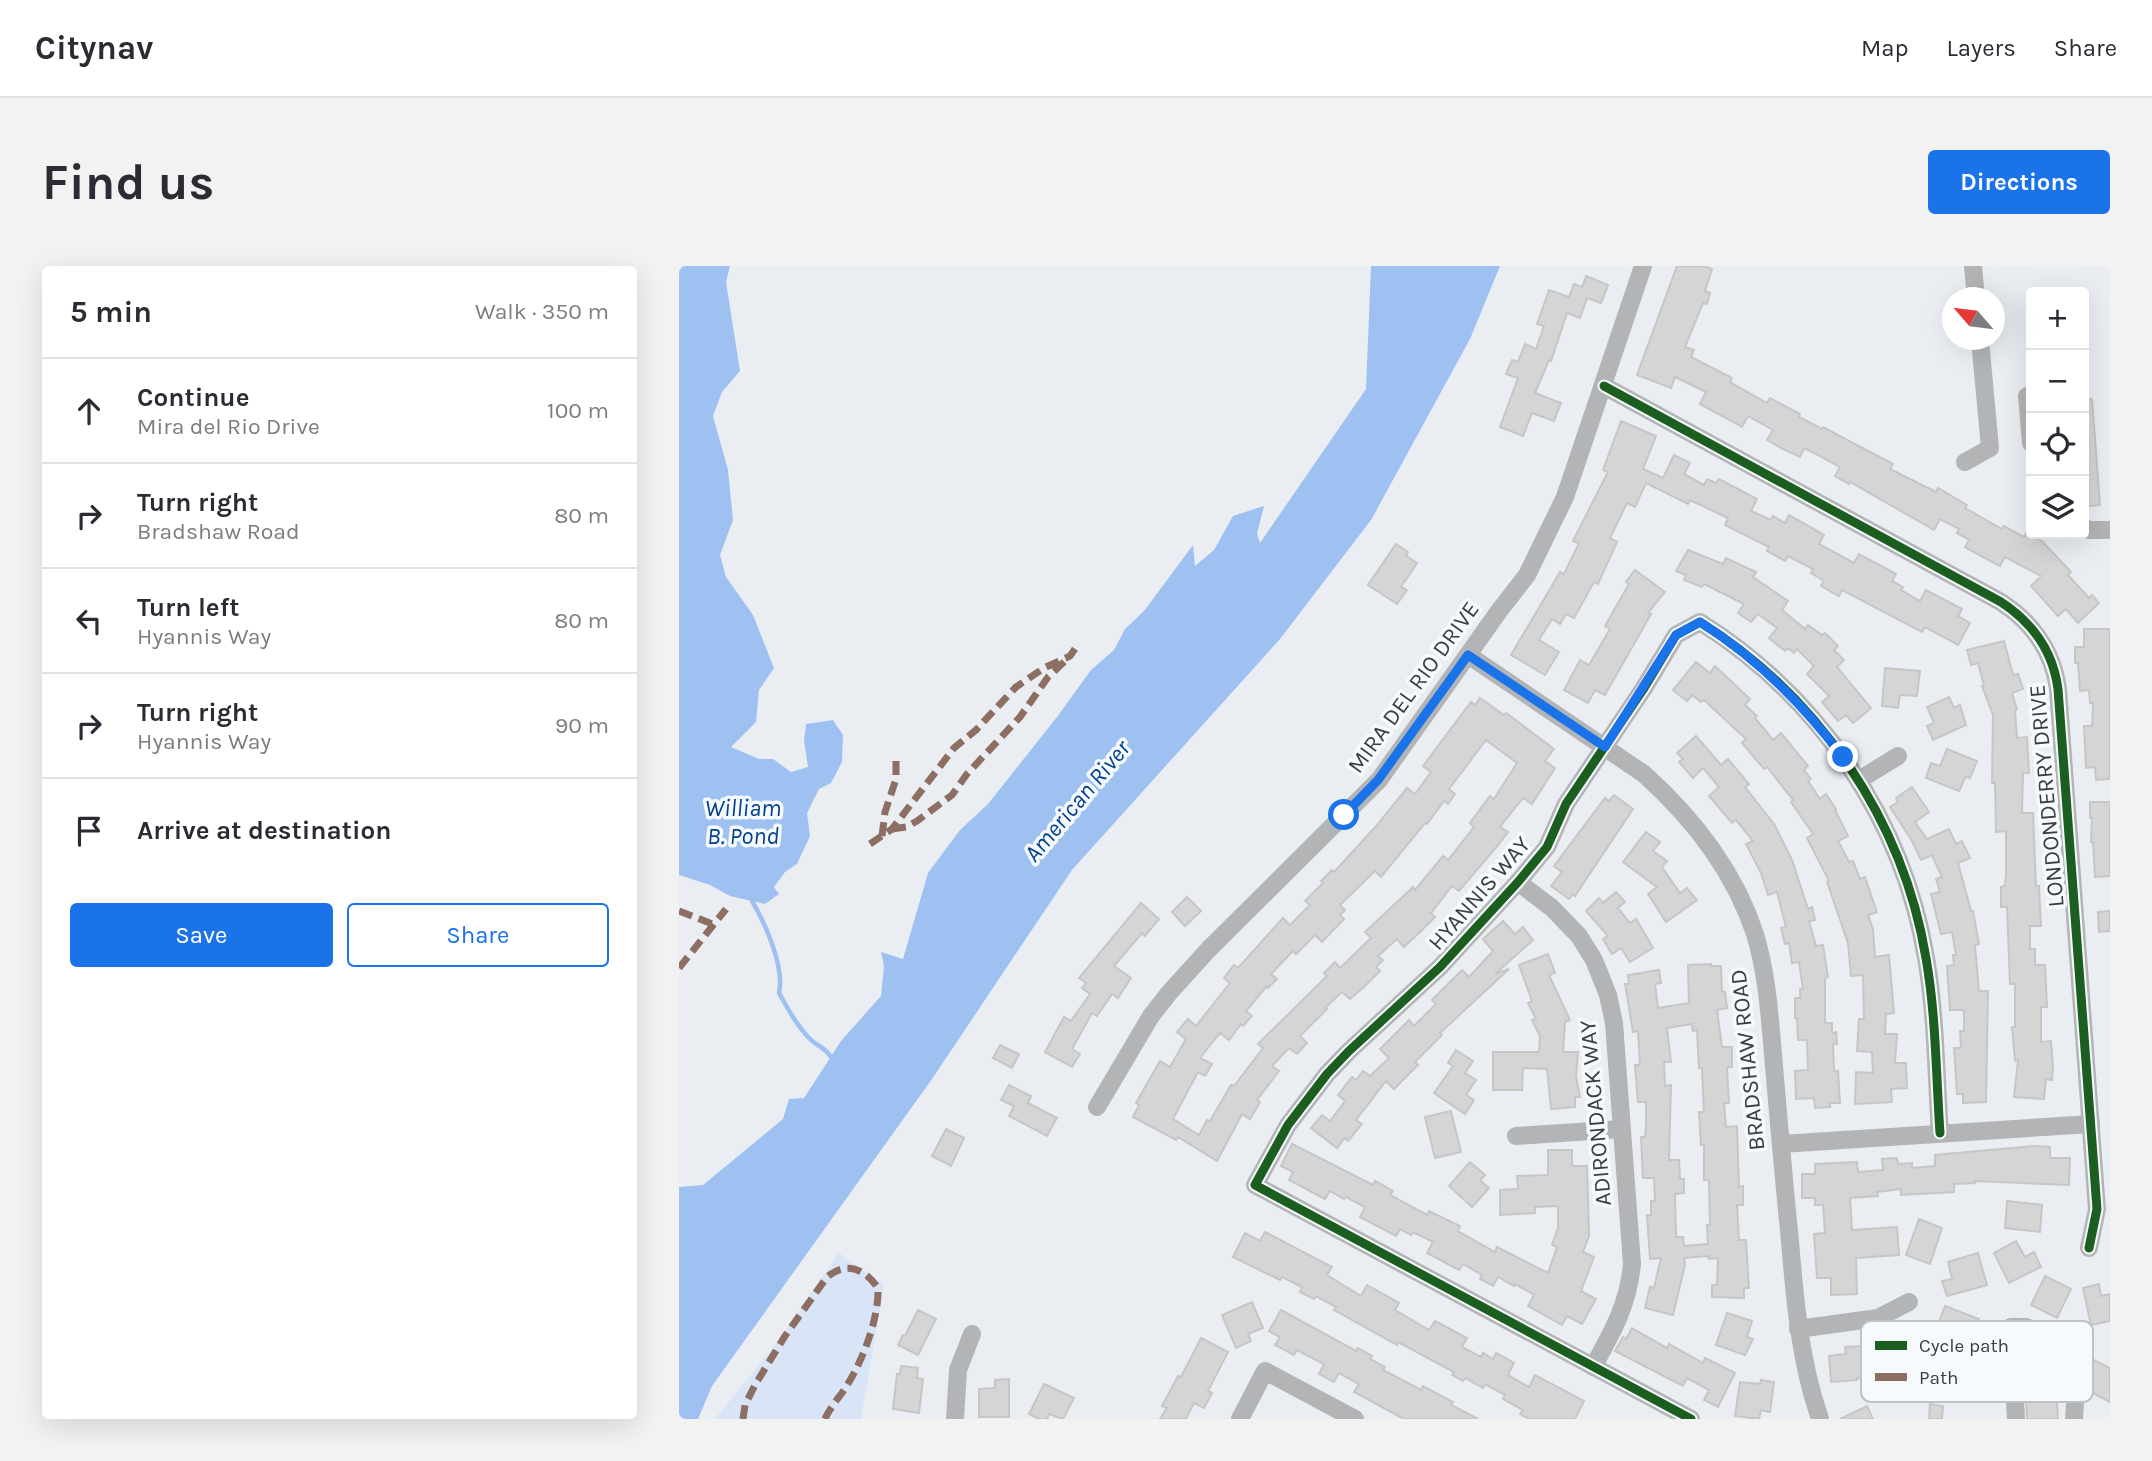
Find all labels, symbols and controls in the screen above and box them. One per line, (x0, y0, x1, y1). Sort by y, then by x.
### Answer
text: Citynav (35, 29, 153, 67)
text: Map (1861, 34, 1909, 62)
text: Layers (1947, 34, 2016, 62)
text: Share (2054, 34, 2117, 62)
button: Directions (1928, 150, 2110, 214)
text: Find us (42, 154, 214, 211)
north arrow (1942, 287, 2005, 350)
map controls (2026, 287, 2089, 539)
button: + (2026, 287, 2089, 350)
text: 5 min (70, 294, 152, 330)
text: Walk · 350 m (475, 298, 609, 325)
button: − (2026, 350, 2089, 413)
text: Continue (137, 382, 249, 413)
icon: ahead (70, 392, 108, 430)
text: 100 m (547, 397, 609, 424)
text: Mira del Rio Drive (137, 413, 320, 440)
button: locate (2026, 413, 2089, 476)
button: layers (2026, 476, 2089, 539)
text: Turn right (137, 487, 258, 518)
icon: right (70, 497, 108, 535)
text: 80 m (554, 502, 609, 529)
text: Bradshaw Road (137, 518, 300, 545)
text: Turn left (137, 592, 239, 623)
street label: MIRA DEL RIO DRIVE (1342, 596, 1485, 778)
icon: left (70, 602, 108, 640)
text: 80 m (554, 607, 609, 634)
text: Hyannis Way (137, 623, 271, 650)
street label: LONDONDERRY DRIVE (2023, 684, 2070, 908)
text: Turn right (137, 697, 258, 728)
icon: right (70, 707, 108, 745)
text: 90 m (555, 712, 609, 739)
text: Hyannis Way (137, 728, 271, 755)
water label: American River (1018, 734, 1136, 867)
route end (1827, 741, 1858, 772)
water label: William B. Pond (705, 794, 781, 850)
route start (1328, 799, 1359, 830)
icon: arrive (70, 812, 108, 850)
text: Arrive at destination (137, 815, 391, 846)
street label: HYANNIS WAY (1423, 831, 1536, 956)
button: Save (70, 903, 333, 967)
button: Share (347, 903, 609, 967)
street label: BRADSHAW ROAD (1725, 968, 1770, 1152)
street label: ADIRONDACK WAY (1574, 1019, 1617, 1207)
legend (1861, 1321, 2093, 1402)
text: Cycle path (1919, 1335, 2009, 1357)
text: Path (1919, 1367, 1959, 1389)

